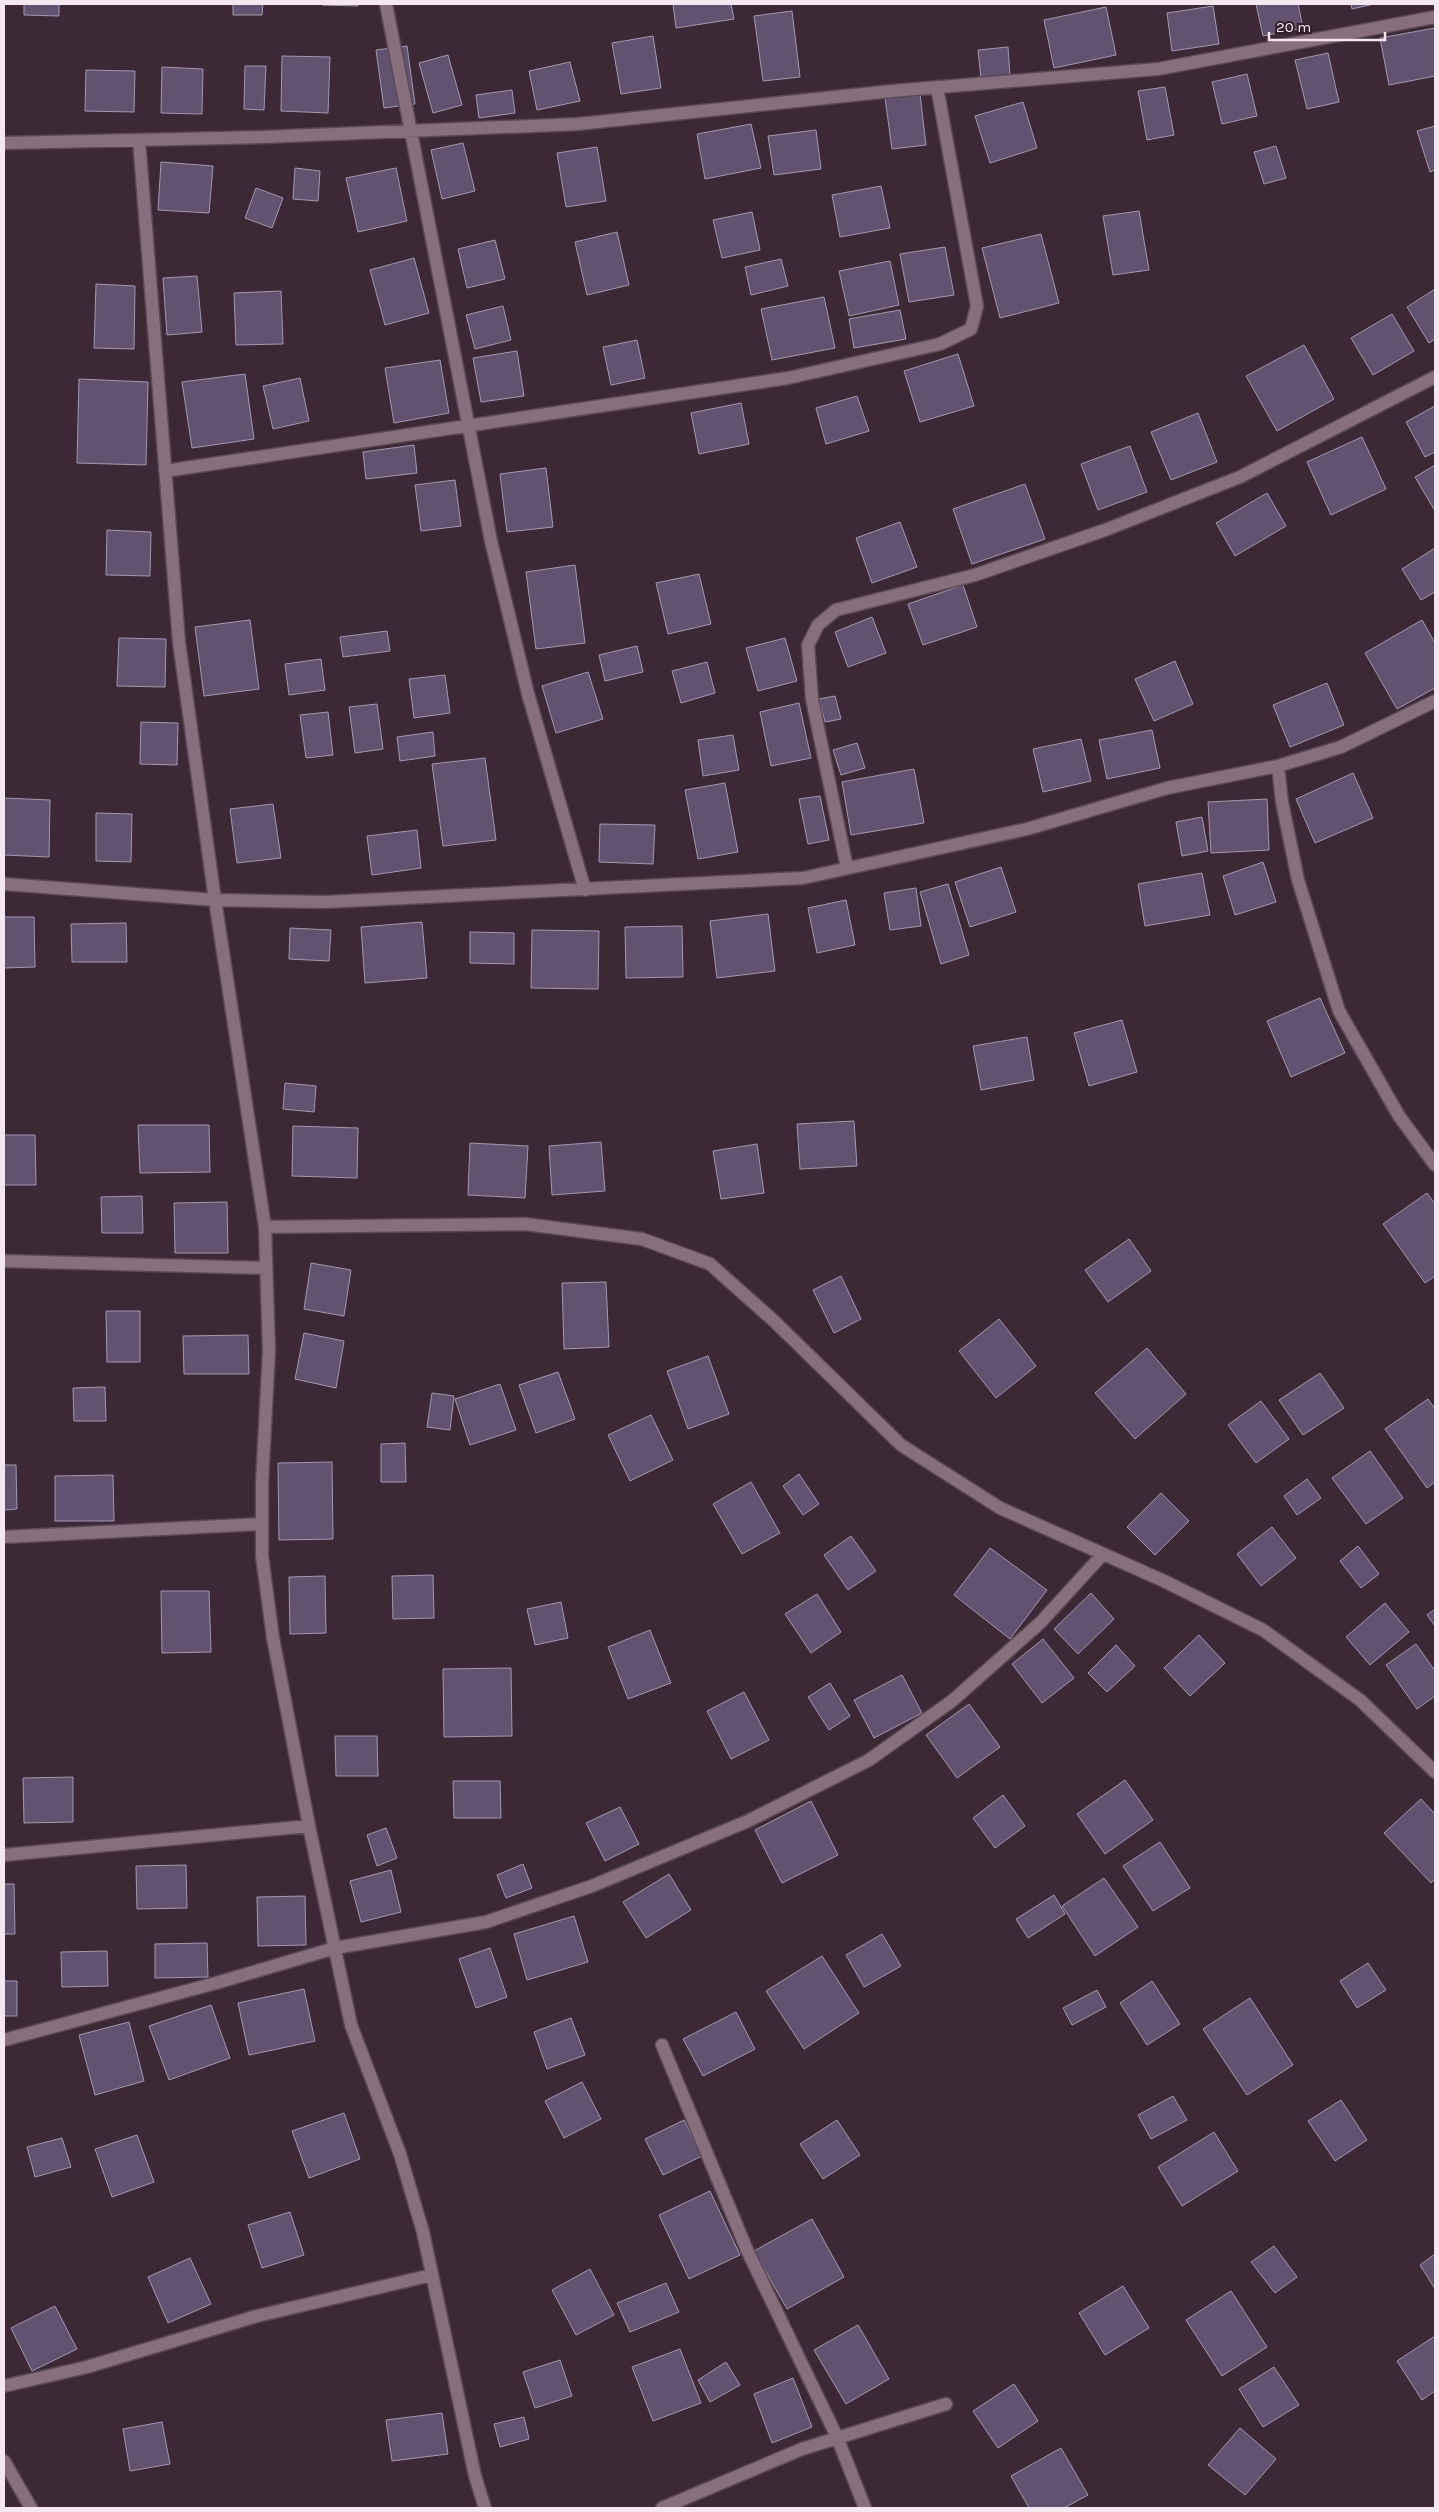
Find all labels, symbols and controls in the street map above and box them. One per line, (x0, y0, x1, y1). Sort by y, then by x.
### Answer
scale bar (1269, 10, 1385, 42)
text: 20 m (1276, 18, 1311, 36)

